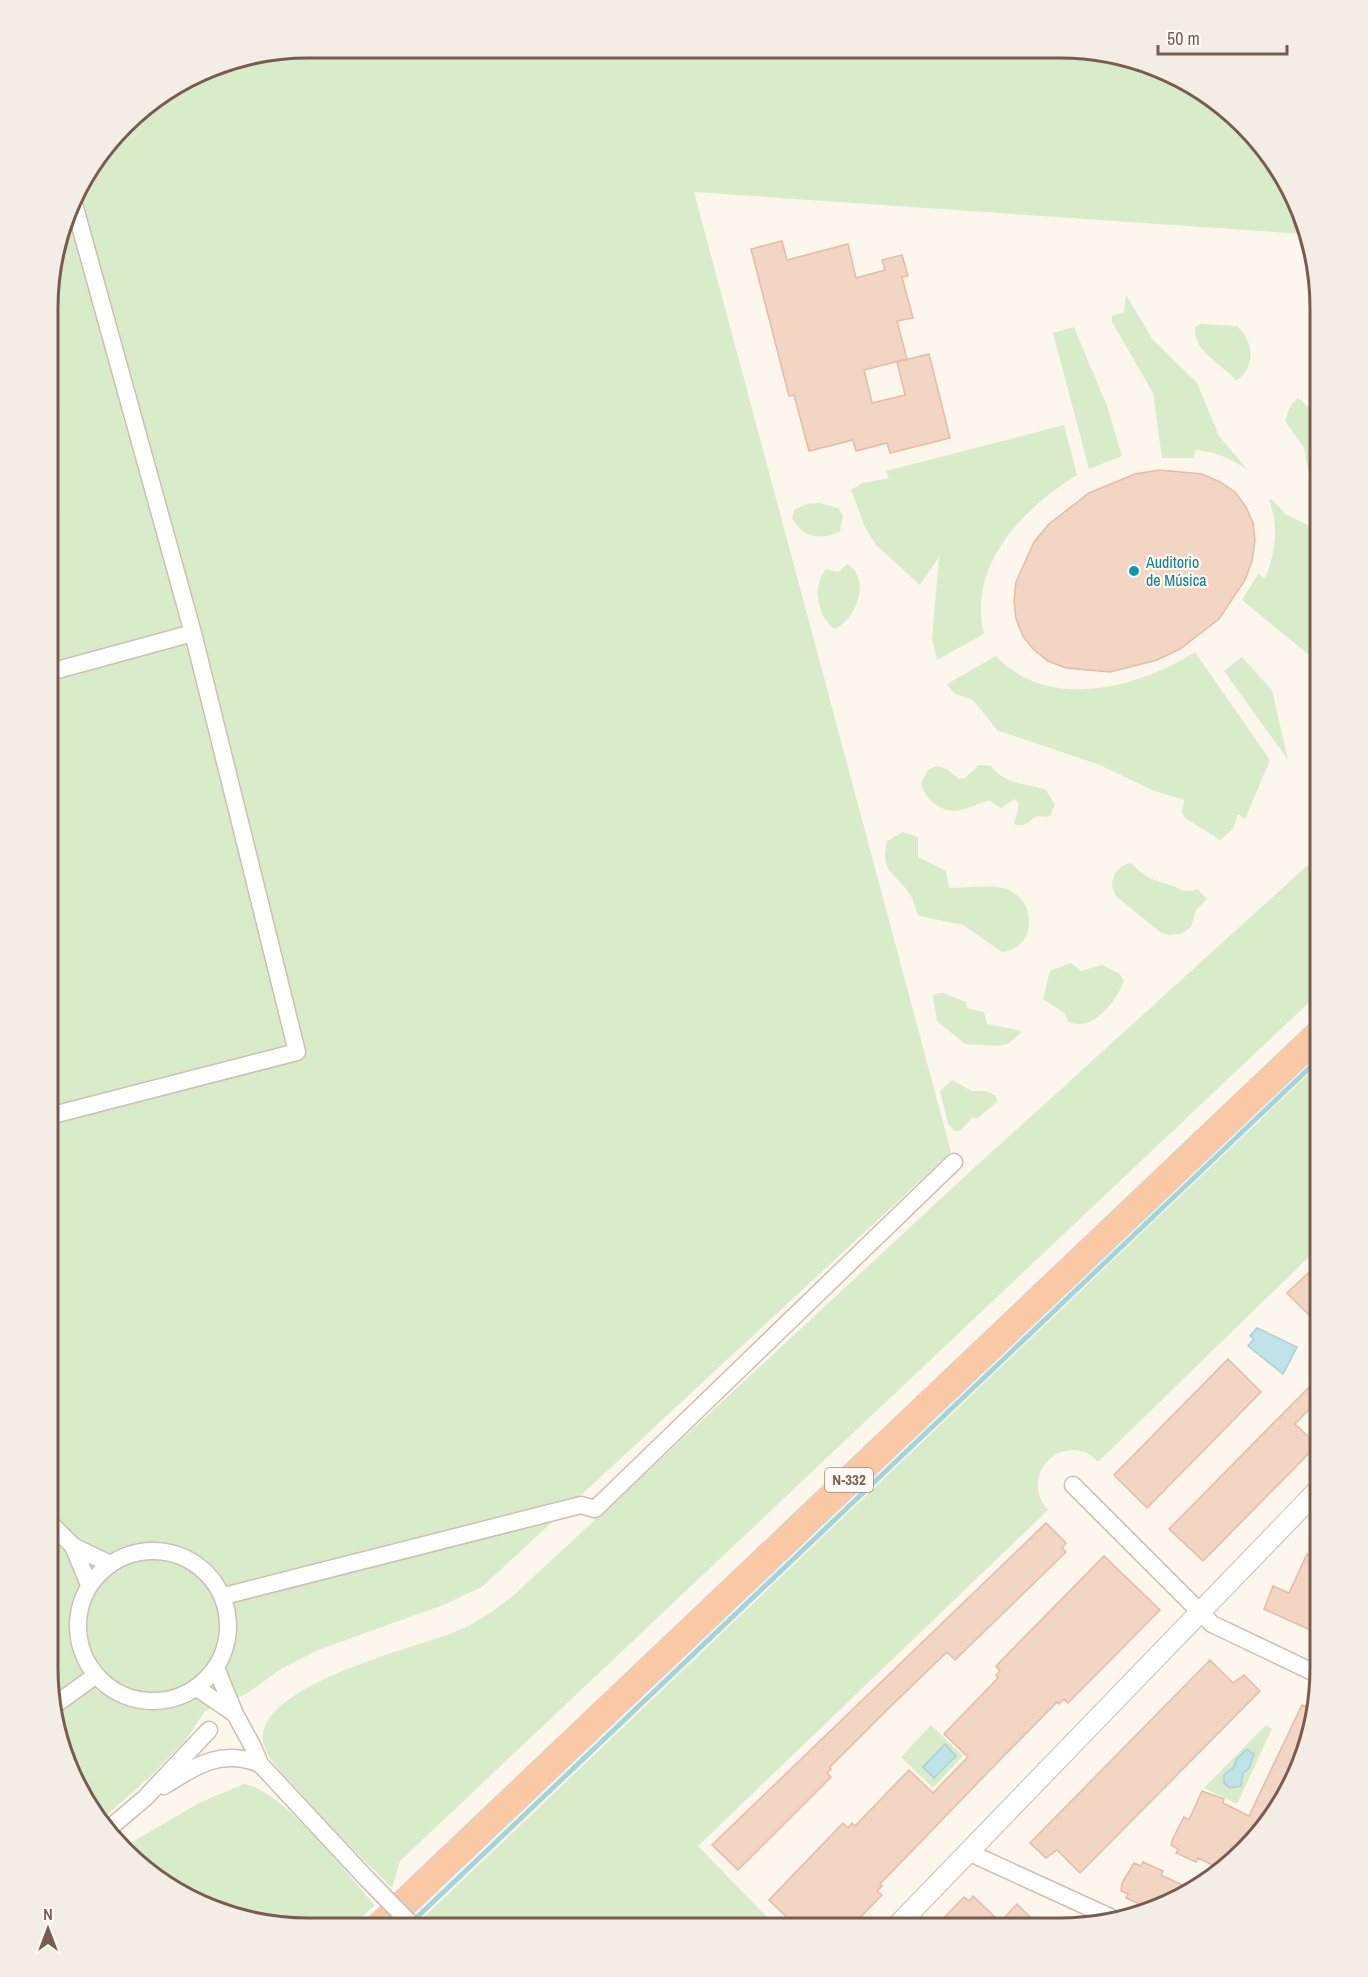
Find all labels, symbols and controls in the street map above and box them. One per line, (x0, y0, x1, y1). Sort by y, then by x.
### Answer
scale bar (1158, 18, 1287, 56)
text: 50 m (1167, 26, 1200, 51)
place label: Auditorio de Música (1145, 551, 1207, 591)
marker: Auditorio de Música (1127, 564, 1141, 578)
road number: N-332 (825, 1468, 873, 1492)
north arrow (18, 1899, 78, 1959)
text: N (43, 1903, 53, 1925)

